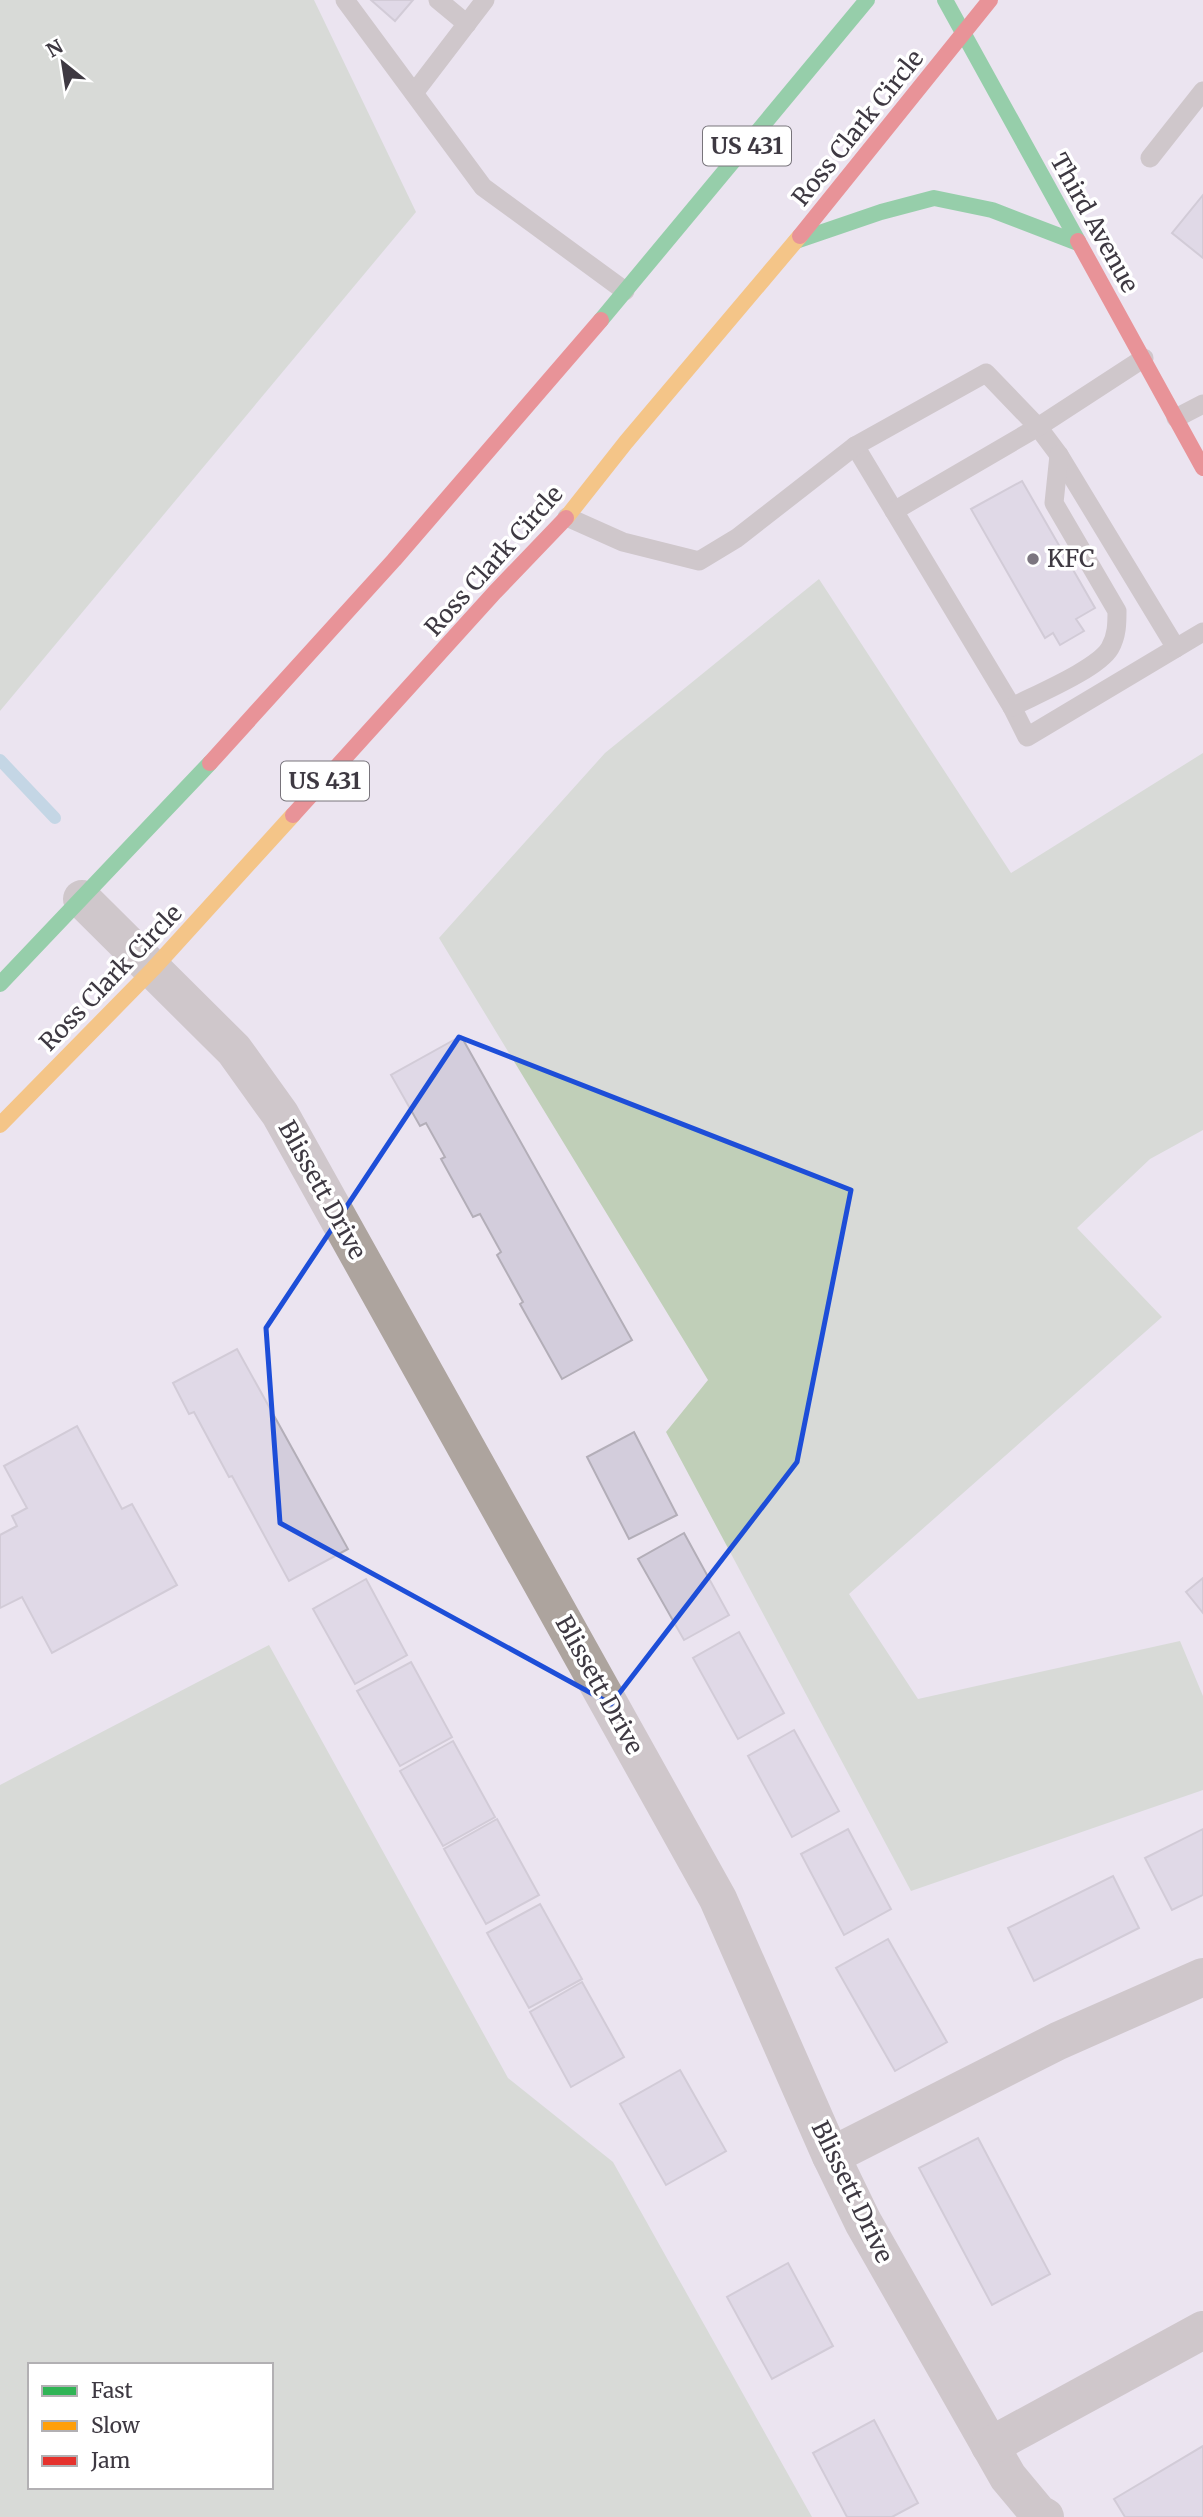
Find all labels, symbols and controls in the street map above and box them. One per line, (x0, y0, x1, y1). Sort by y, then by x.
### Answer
north arrow (28, 28, 98, 98)
text: N (42, 34, 67, 62)
street label: Ross Clark Circle (785, 43, 930, 212)
road number: US 431 (703, 127, 791, 166)
street label: Third Avenue (1043, 148, 1146, 298)
street label: Ross Clark Circle (418, 479, 569, 642)
place label: KFC (1047, 543, 1095, 574)
marker: KFC (1025, 551, 1041, 567)
road number: US 431 (281, 762, 369, 800)
street label: Ross Clark Circle (33, 898, 188, 1057)
street label: Blissett Drive (272, 1115, 373, 1265)
street label: Blissett Drive (549, 1610, 650, 1760)
street label: Blissett Drive (805, 2116, 900, 2268)
legend (28, 2363, 273, 2489)
text: Fast (91, 2377, 133, 2404)
text: Slow (91, 2412, 140, 2439)
text: Jam (90, 2447, 130, 2474)

